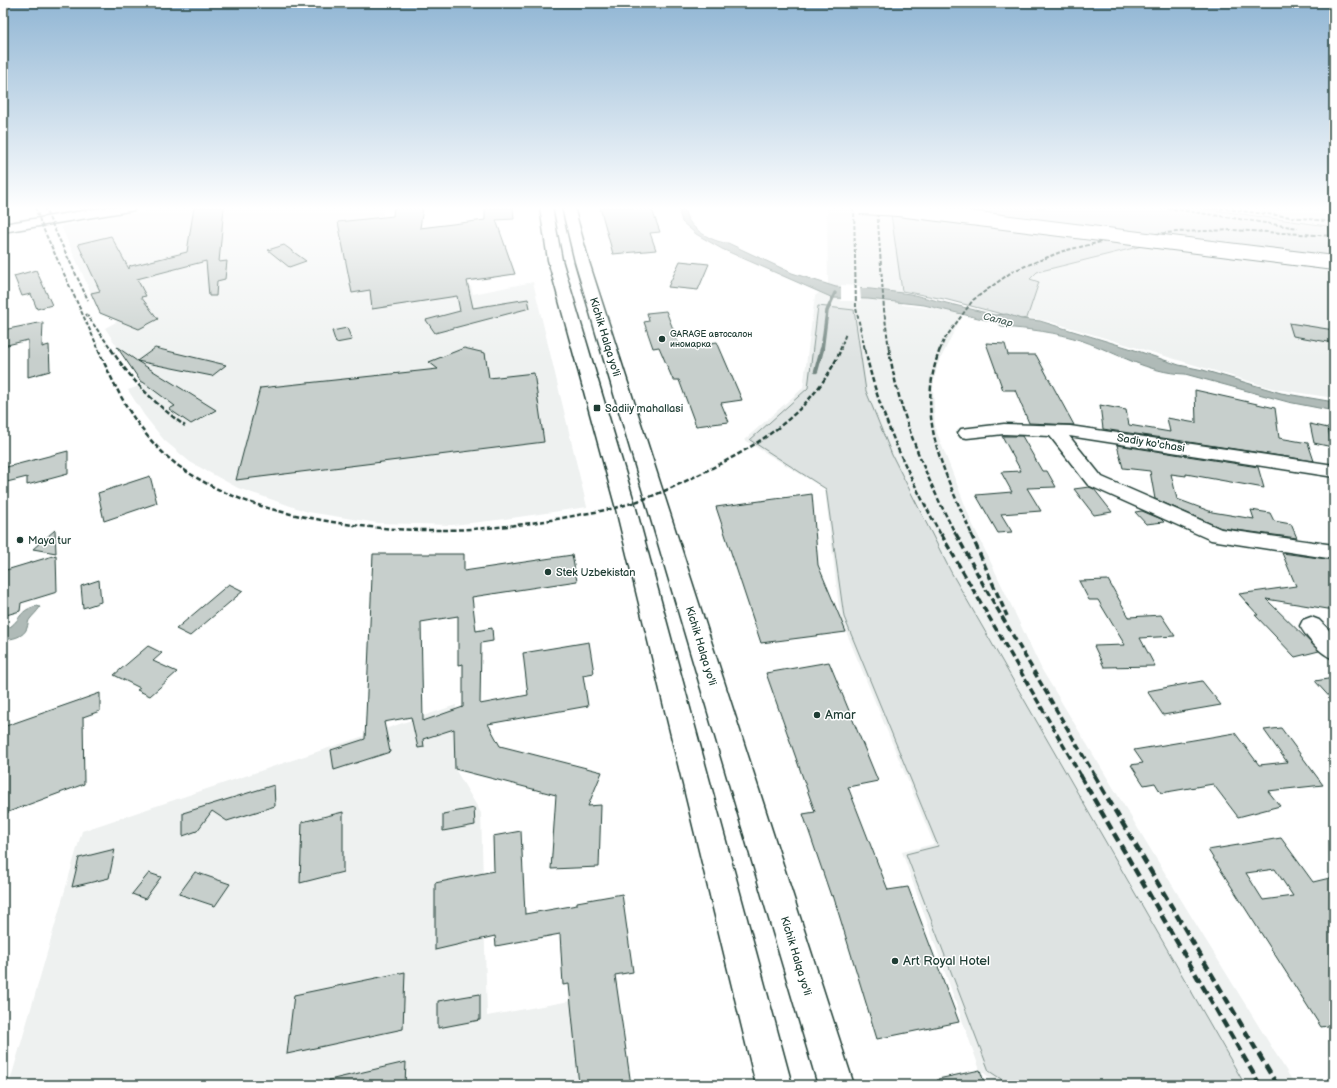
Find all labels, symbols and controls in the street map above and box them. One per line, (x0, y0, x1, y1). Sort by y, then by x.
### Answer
street label: Kichik Halqa yo'li (587, 296, 623, 378)
water label: Салар (982, 311, 1014, 330)
place label: GARAGE автосалон иномарка (670, 329, 752, 350)
marker: GARAGE автосалон иномарка (657, 334, 667, 344)
place label: Sadiiy mahallasi (605, 402, 683, 415)
marker: Sadiiy mahallasi (592, 403, 602, 413)
street label: Sadiy ko'chasi (1116, 431, 1186, 455)
place label: Maya tur (28, 534, 72, 547)
marker: Maya tur (15, 535, 25, 545)
place label: Stek Uzbekistan (556, 566, 636, 579)
marker: Stek Uzbekistan (543, 567, 553, 577)
street label: Kichik Halqa yo'li (683, 605, 719, 687)
place label: Amar (825, 707, 856, 723)
marker: Amar (812, 710, 822, 720)
street label: Kichik Halqa yo'li (778, 915, 814, 997)
place label: Art Royal Hotel (903, 953, 990, 969)
marker: Art Royal Hotel (890, 956, 900, 966)

